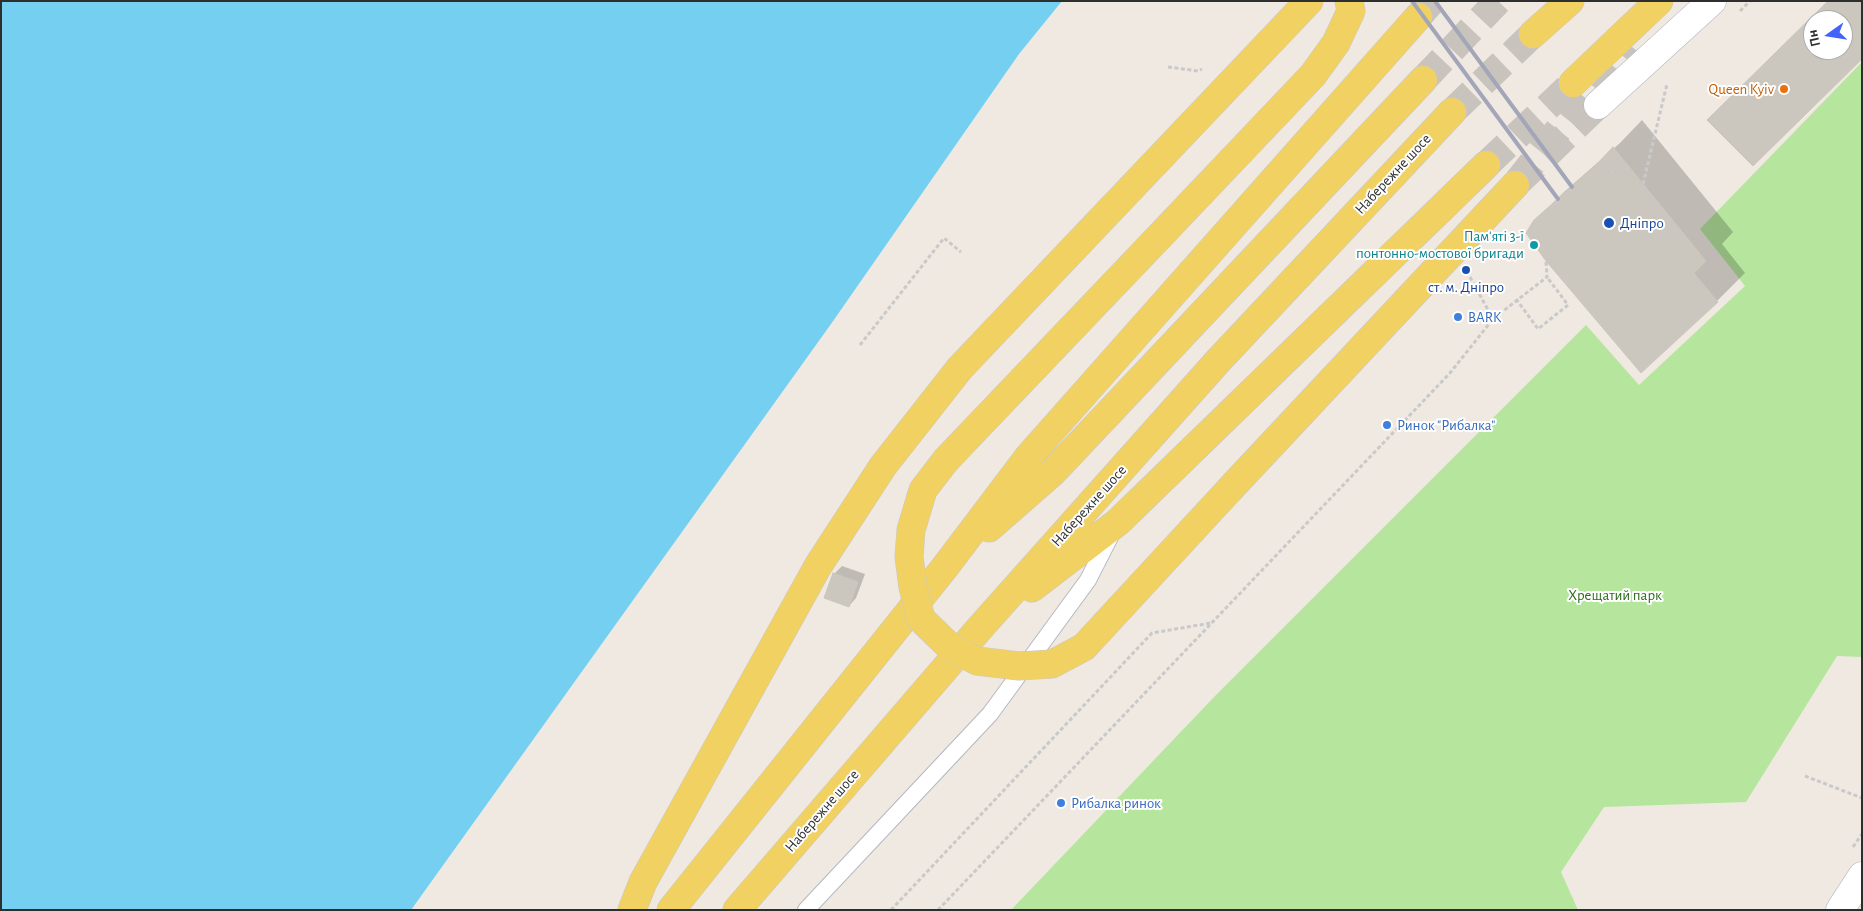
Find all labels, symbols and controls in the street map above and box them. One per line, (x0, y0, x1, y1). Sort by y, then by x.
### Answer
north arrow (1803, 10, 1853, 60)
text: Пн (1806, 28, 1823, 48)
place label: Queen Kyiv (1709, 80, 1774, 98)
marker: Queen Kyiv (1778, 83, 1790, 95)
street label: Набережне шосе (1351, 130, 1435, 218)
place label: Дніпро (1620, 214, 1664, 232)
marker: Дніпро (1602, 216, 1616, 230)
place label: Пам'яті 3-ї понтонно-мостової бригади (1356, 227, 1524, 262)
marker: Пам'яті 3-ї понтонно-мостової бригади (1528, 239, 1540, 251)
marker: ст. м. Дніпро (1460, 264, 1472, 276)
place label: ст. м. Дніпро (1428, 278, 1504, 296)
place label: BARK (1468, 308, 1501, 326)
marker: BARK (1452, 311, 1464, 323)
place label: Ринок "Рибалка" (1397, 416, 1495, 434)
marker: Ринок "Рибалка" (1381, 419, 1393, 431)
street label: Набережне шосе (1048, 461, 1130, 551)
park label: Хрещатий парк (1568, 586, 1662, 604)
street label: Набережне шосе (781, 766, 863, 856)
place label: Рибалка ринок (1071, 794, 1161, 812)
marker: Рибалка ринок (1055, 797, 1067, 809)

